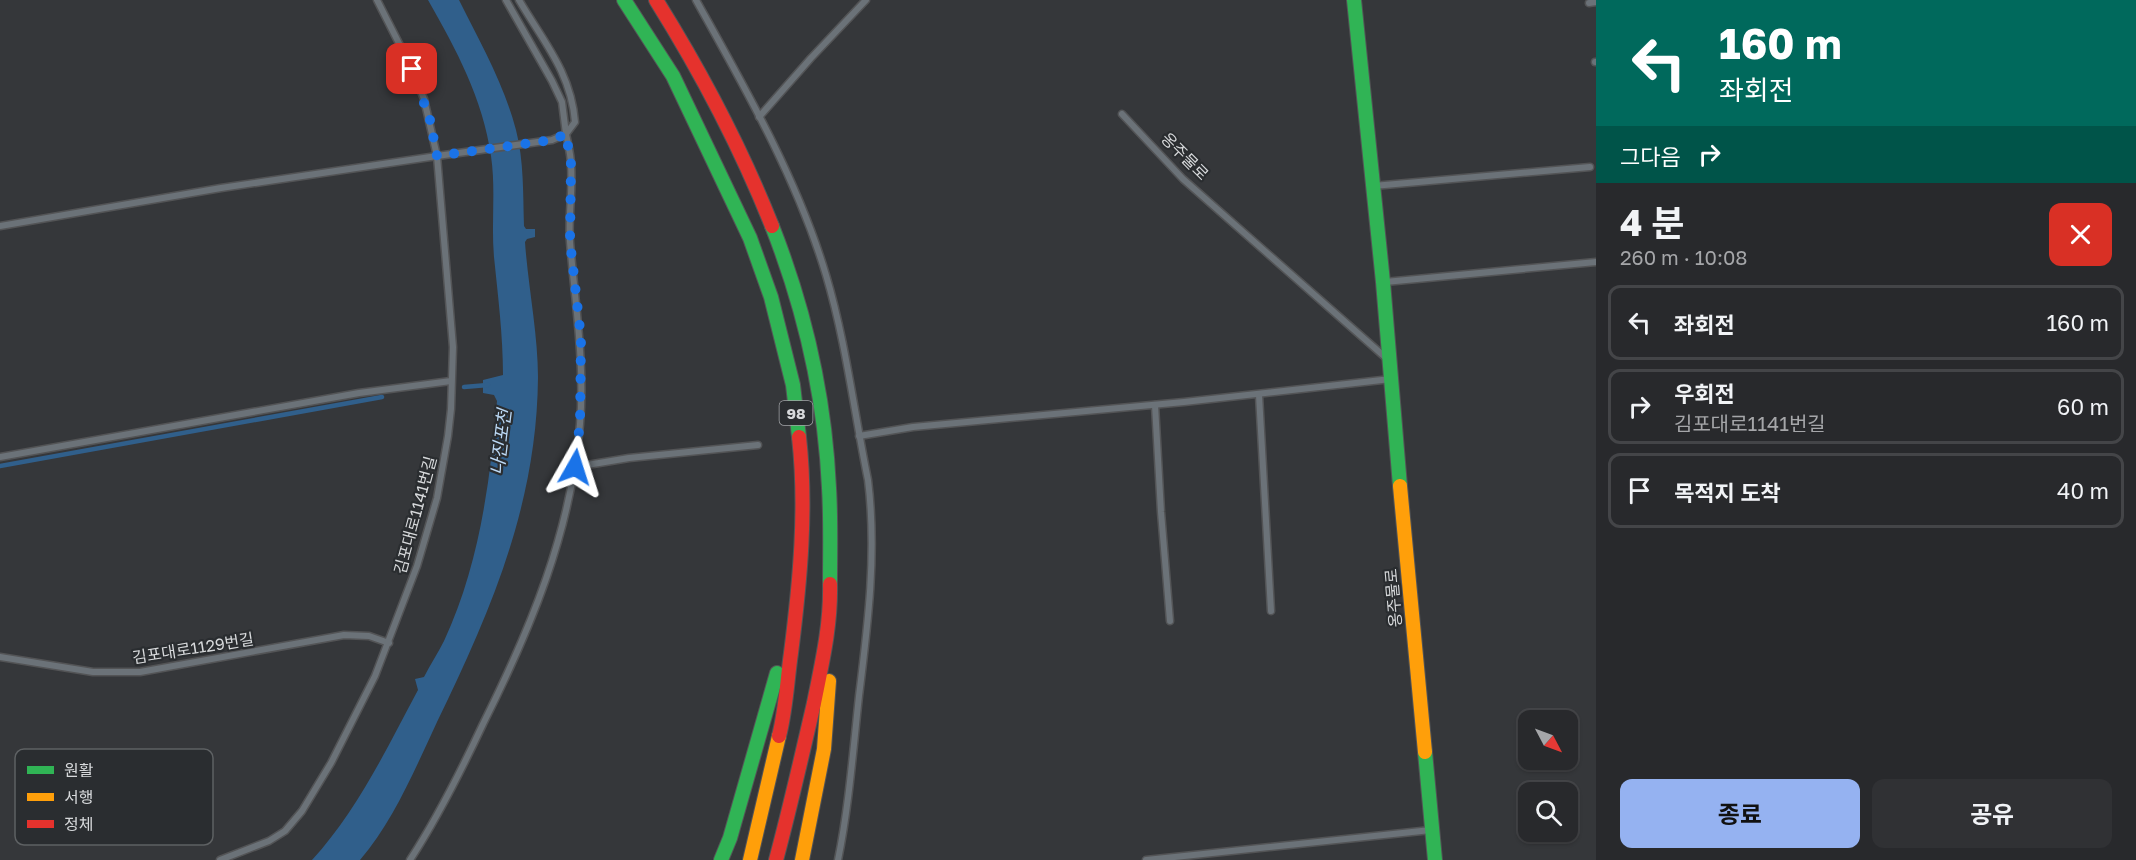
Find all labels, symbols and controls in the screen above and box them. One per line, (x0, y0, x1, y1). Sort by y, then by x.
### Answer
text: 160 m (1719, 18, 1842, 68)
icon: left (1620, 24, 1698, 102)
pin (386, 43, 437, 94)
icon: arrive (395, 52, 428, 85)
text: 좌회전 (1719, 74, 1794, 106)
street label: 옹주물로 (1157, 128, 1213, 184)
icon: right (1693, 138, 1726, 171)
text: 그다음 (1620, 143, 1681, 170)
text: 4 분 (1620, 201, 1685, 244)
button: close (2049, 203, 2112, 266)
text: 260 m · 10:08 (1620, 245, 1748, 269)
icon: left (1623, 306, 1656, 339)
text: 160 m (2046, 309, 2109, 336)
text: 좌회전 (1674, 311, 1735, 338)
text: 우회전 (1674, 380, 1735, 407)
icon: right (1623, 390, 1656, 423)
text: 60 m (2057, 393, 2109, 420)
road number: 98 (780, 401, 812, 425)
water label: 나진포천 (485, 405, 515, 476)
text: 김포대로1141번길 (1674, 411, 1826, 435)
position arrow (543, 435, 607, 499)
street label: 김포대로1141번길 (390, 454, 440, 576)
icon: arrive (1623, 474, 1656, 507)
text: 40 m (2057, 477, 2109, 504)
text: 목적지 도착 (1674, 479, 1781, 506)
street label: 옹주물로 (1380, 568, 1406, 628)
street label: 김포대로1129번길 (131, 629, 255, 667)
north arrow (1518, 710, 1578, 770)
map controls (1518, 710, 1578, 842)
legend (15, 749, 213, 845)
text: 원활 (64, 760, 94, 780)
button: 종료 (1620, 779, 1860, 848)
button: 공유 (1872, 779, 2112, 848)
button: search (1518, 782, 1578, 842)
text: 서행 (64, 787, 93, 807)
text: 정체 (64, 814, 93, 834)

